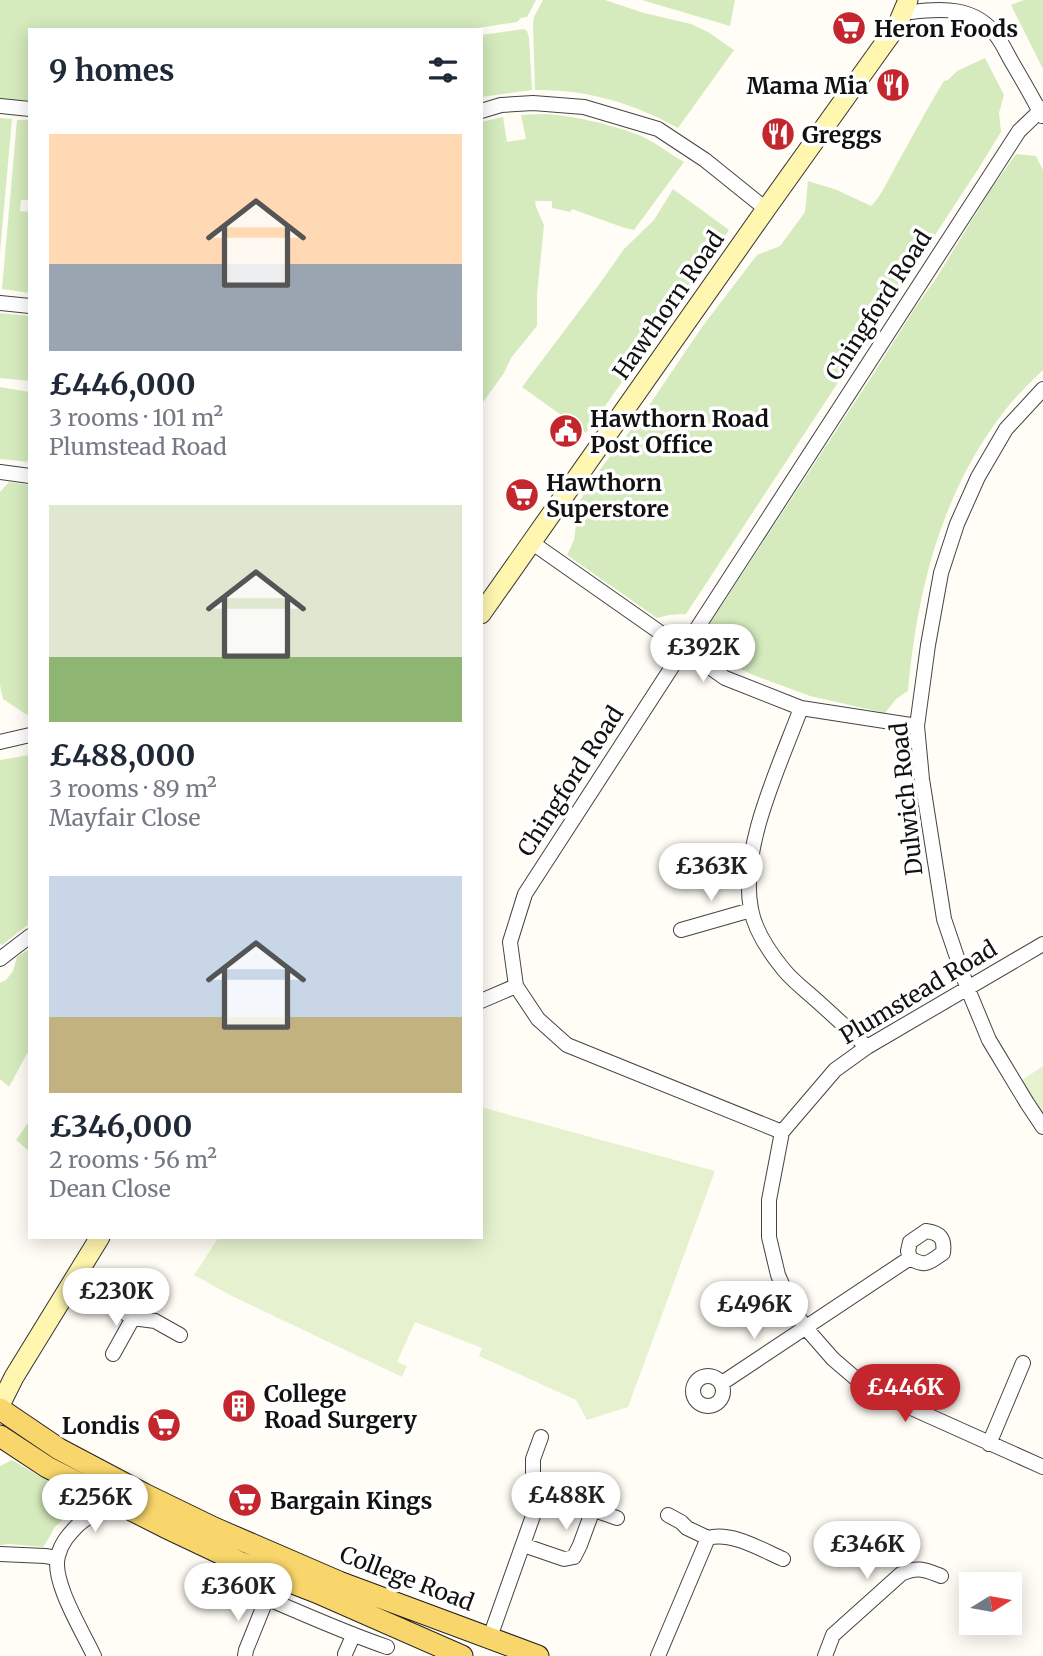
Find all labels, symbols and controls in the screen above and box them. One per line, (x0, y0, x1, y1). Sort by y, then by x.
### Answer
supermarket icon: Heron Foods (830, 9, 868, 47)
place label: Heron Foods (874, 14, 1018, 43)
text: 9 homes (49, 51, 175, 89)
icon: filters (424, 51, 462, 89)
restaurant icon: Mama Mia (874, 66, 912, 104)
place label: Mama Mia (746, 71, 868, 100)
restaurant icon: Greggs (759, 115, 797, 153)
place label: Greggs (802, 120, 882, 149)
icon: home (193, 180, 319, 306)
street label: Chingford Road (819, 224, 937, 386)
street label: Hawthorn Road (606, 225, 730, 385)
text: £446,000 (49, 365, 196, 403)
text: 3 rooms · 101 m² (49, 403, 223, 432)
place label: Hawthorn Road Post Office (590, 404, 769, 459)
public building icon: Hawthorn Road Post Office (547, 412, 585, 450)
text: Plumstead Road (49, 432, 227, 461)
place label: Hawthorn Superstore (546, 468, 669, 523)
supermarket icon: Hawthorn Superstore (503, 476, 541, 514)
icon: home (193, 551, 319, 677)
pin: £392K (654, 624, 752, 684)
text: £392K (666, 632, 740, 661)
street label: Chingford Road (511, 700, 629, 862)
street label: Dulwich Road (884, 721, 928, 877)
text: £488,000 (49, 736, 195, 774)
text: 3 rooms · 89 m² (49, 774, 217, 803)
text: Mayfair Close (49, 803, 200, 832)
pin: £363K (662, 844, 760, 903)
text: £363K (675, 851, 747, 880)
icon: home (193, 922, 319, 1048)
street label: Plumstead Road (834, 934, 1002, 1050)
text: £346,000 (49, 1107, 192, 1145)
text: 2 rooms · 56 m² (49, 1145, 217, 1174)
text: Dean Close (49, 1174, 171, 1203)
pin: £230K (67, 1268, 165, 1328)
text: £230K (79, 1276, 153, 1305)
pin: £496K (705, 1282, 803, 1341)
text: £496K (716, 1289, 792, 1318)
pin: £446K (856, 1364, 954, 1424)
text: £446K (866, 1372, 944, 1401)
place label: College Road Surgery (264, 1379, 417, 1434)
building icon: College Road Surgery (220, 1387, 258, 1425)
supermarket icon: Londis (145, 1406, 183, 1444)
place label: Londis (62, 1411, 140, 1440)
pin: £488K (517, 1472, 615, 1532)
pin: £256K (46, 1474, 144, 1534)
text: £488K (527, 1480, 605, 1509)
supermarket icon: Bargain Kings (226, 1481, 264, 1519)
text: £256K (58, 1482, 132, 1511)
place label: Bargain Kings (270, 1486, 432, 1515)
pin: £346K (818, 1522, 916, 1581)
text: £346K (829, 1529, 905, 1558)
street label: College Road (336, 1539, 478, 1617)
pin: £360K (189, 1564, 287, 1623)
text: £360K (200, 1571, 276, 1600)
north arrow (959, 1572, 1022, 1634)
map controls (959, 1572, 1022, 1635)

